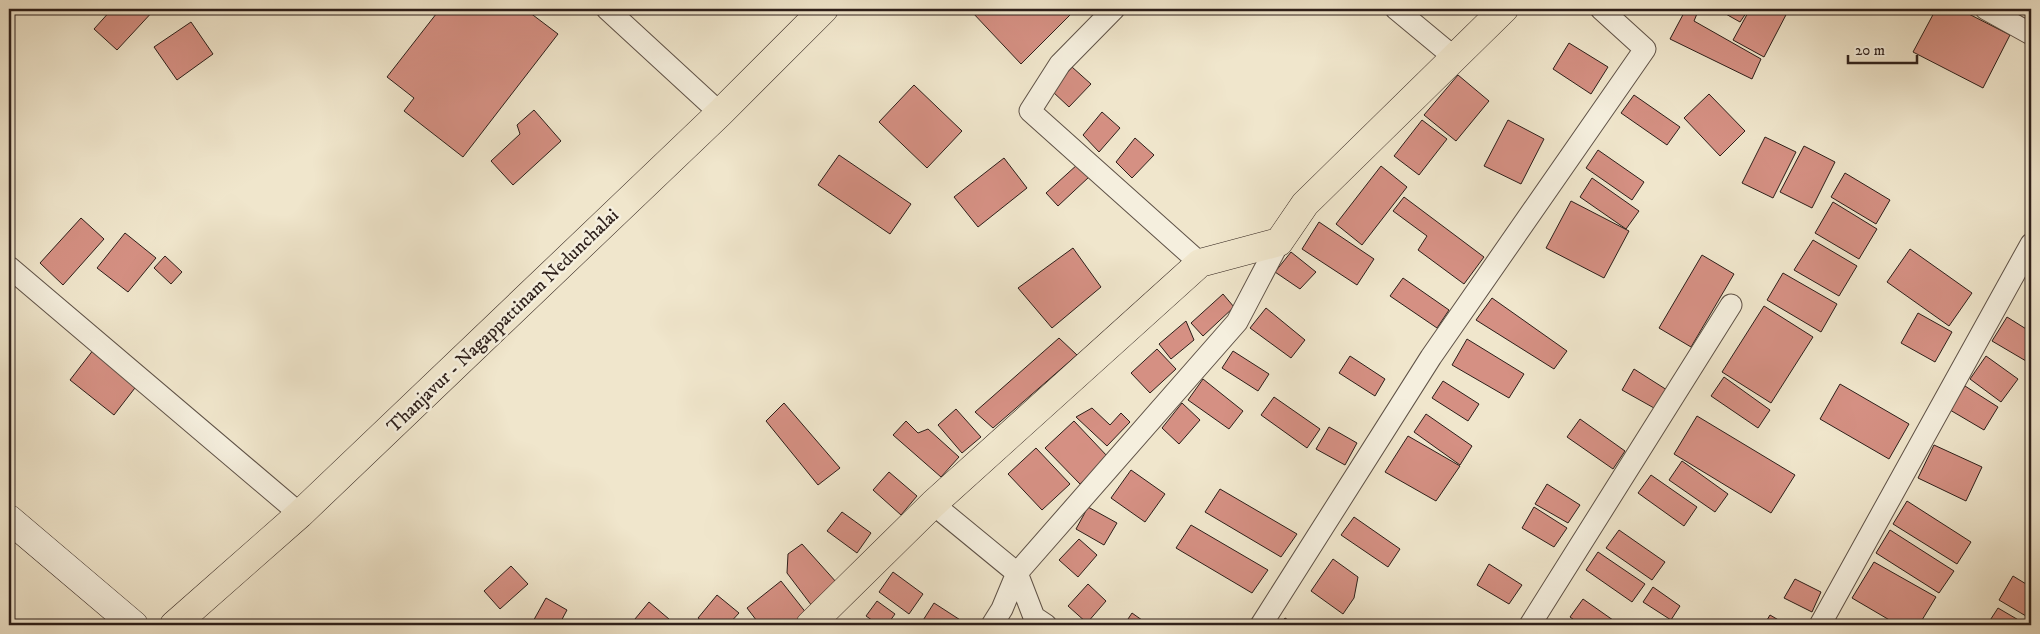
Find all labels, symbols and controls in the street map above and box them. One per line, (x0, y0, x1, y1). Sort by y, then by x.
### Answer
scale bar (1848, 32, 1916, 64)
text: 20 m (1855, 41, 1885, 60)
street label: Thanjavur - Nagappattinam Nedunchalai (382, 204, 624, 438)

